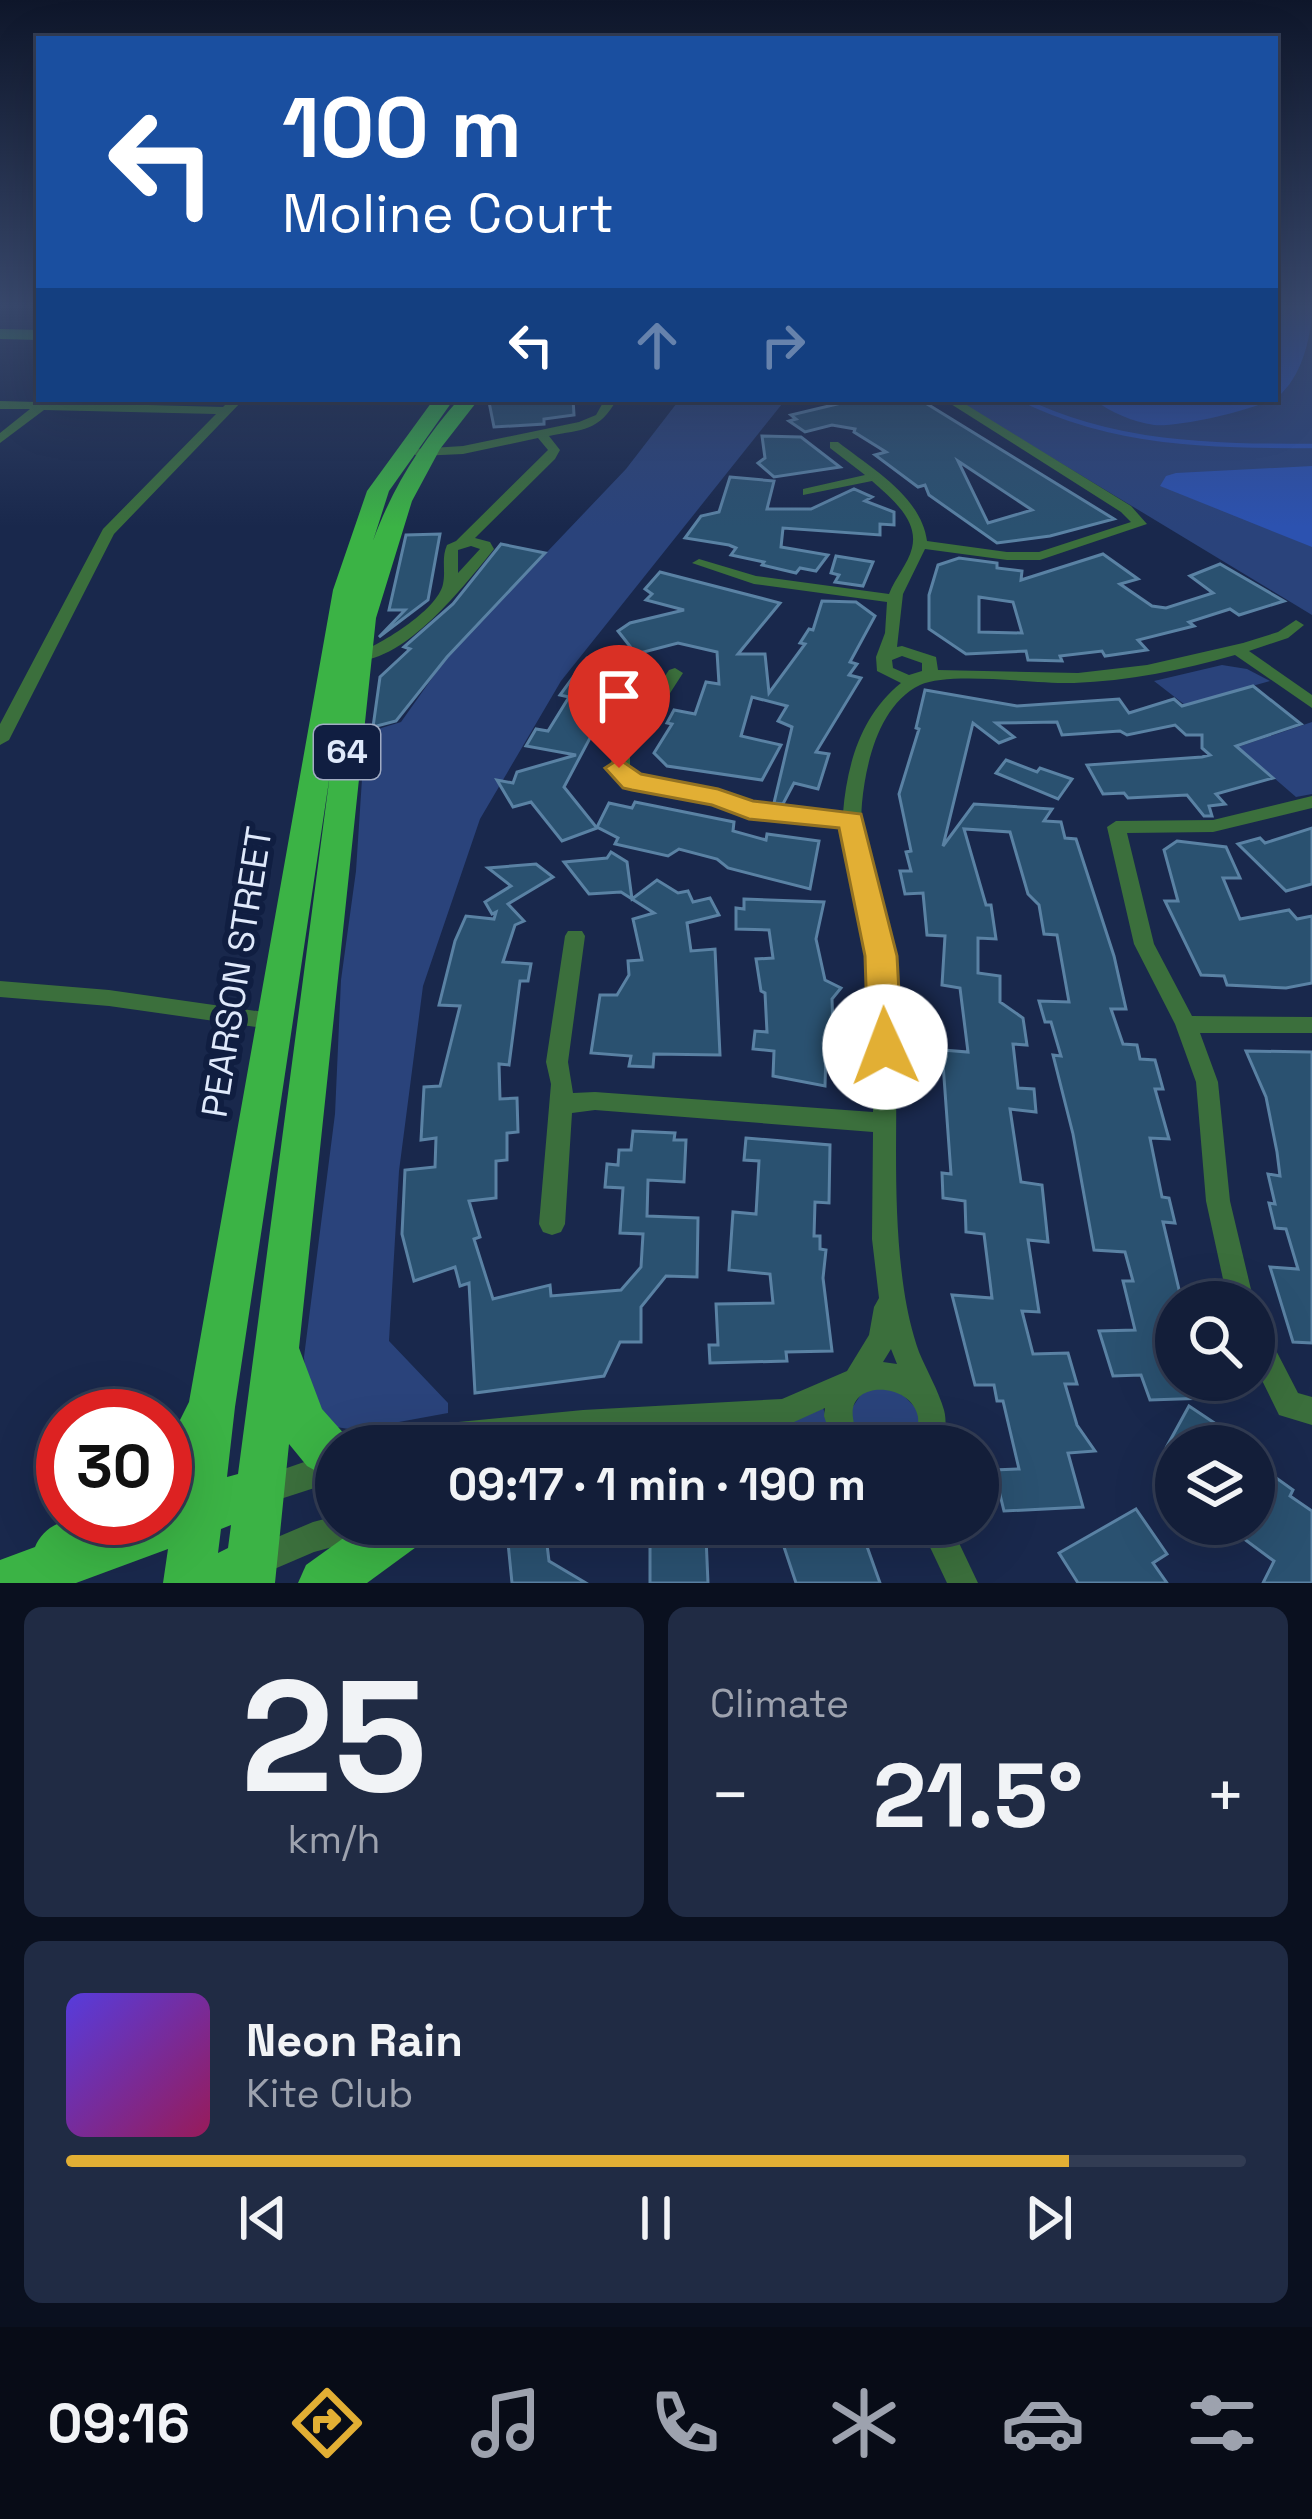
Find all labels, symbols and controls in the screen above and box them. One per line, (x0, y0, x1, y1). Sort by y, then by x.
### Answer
text: 100 m (282, 74, 522, 182)
icon: left (84, 84, 240, 240)
text: Moline Court (282, 179, 614, 248)
icon: left (498, 312, 564, 378)
icon: ahead (624, 312, 690, 378)
icon: right (750, 312, 816, 378)
pin (568, 645, 670, 768)
icon: arrive (586, 663, 652, 729)
road number: 64 (314, 725, 380, 779)
street label: PEARSON STREET (191, 824, 283, 1120)
position arrow (822, 984, 948, 1110)
map controls (1155, 1281, 1275, 1545)
button: search (1155, 1281, 1275, 1401)
speed limit sign: 30 (36, 1389, 192, 1545)
button: layers (1155, 1425, 1275, 1545)
text: 09:17 · 1 min · 190 m (448, 1456, 866, 1513)
text: 25 (241, 1637, 427, 1837)
text: Climate (710, 1679, 849, 1728)
text: 21.5° (873, 1738, 1083, 1853)
text: − (710, 1753, 751, 1837)
text: + (1205, 1753, 1246, 1837)
text: km/h (288, 1815, 380, 1864)
text: Neon Rain (246, 2012, 463, 2069)
text: Kite Club (246, 2069, 413, 2118)
icon: previous (230, 2185, 296, 2251)
icon: pause (623, 2185, 689, 2251)
icon: next (1016, 2185, 1082, 2251)
icon: directions (285, 2381, 369, 2465)
icon: music (464, 2381, 548, 2465)
icon: phone (643, 2381, 727, 2465)
icon: climate (822, 2381, 906, 2465)
icon: car (1001, 2381, 1085, 2465)
icon: filters (1180, 2381, 1264, 2465)
text: 09:16 (48, 2389, 190, 2458)

